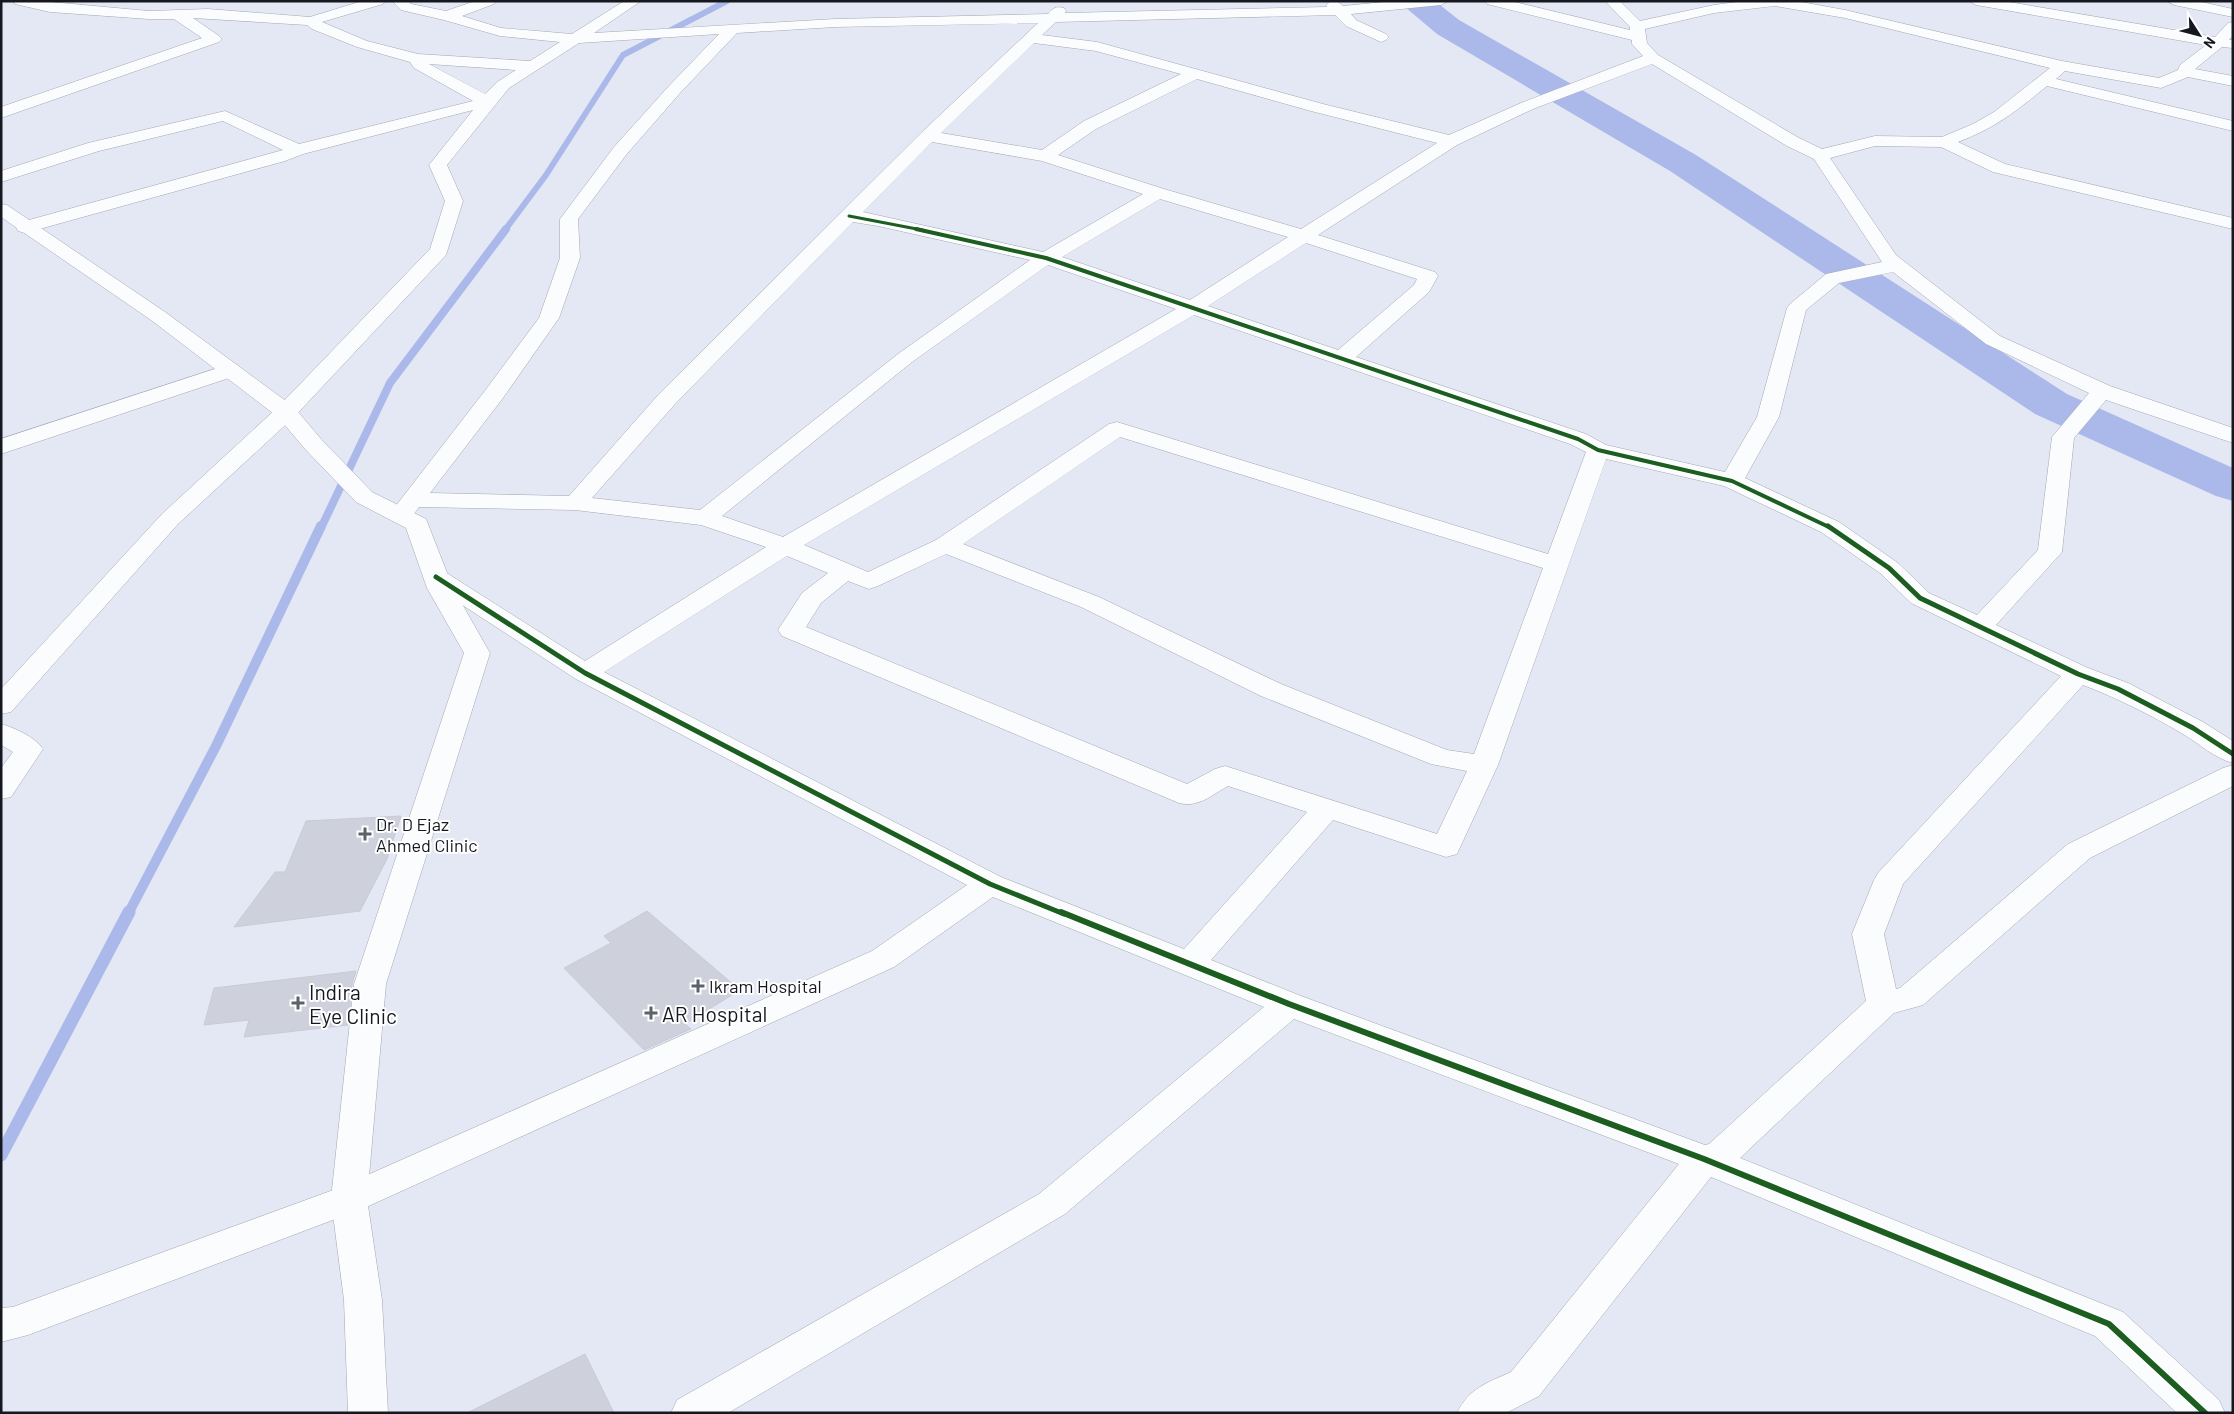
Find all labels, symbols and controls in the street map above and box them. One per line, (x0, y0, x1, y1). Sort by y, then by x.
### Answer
north arrow (2174, 10, 2224, 60)
text: N (2200, 34, 2220, 52)
place label: Dr. D Ejaz Ahmed Clinic (376, 813, 478, 856)
marker: Dr. D Ejaz Ahmed Clinic (358, 827, 372, 841)
place label: Ikram Hospital (709, 975, 822, 997)
place label: Indira Eye Clinic (309, 979, 397, 1028)
marker: Ikram Hospital (691, 979, 705, 993)
marker: Indira Eye Clinic (291, 996, 305, 1010)
place label: AR Hospital (662, 1001, 767, 1026)
marker: AR Hospital (644, 1006, 658, 1020)

